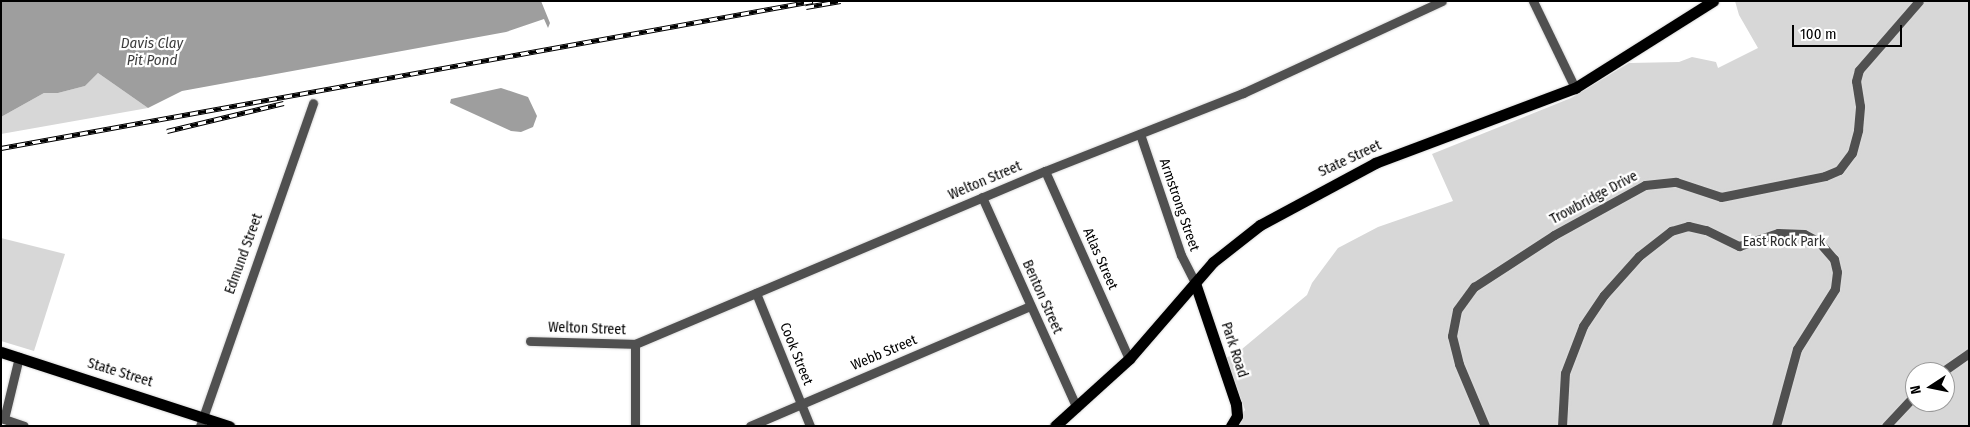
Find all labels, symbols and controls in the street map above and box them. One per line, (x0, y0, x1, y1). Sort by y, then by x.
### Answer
scale bar (1795, 15, 1905, 47)
text: 100 m (1800, 25, 1837, 43)
water label: Davis Clay Pit Pond (121, 34, 183, 69)
street label: State Street (1316, 137, 1384, 181)
street label: Armstrong Street (1155, 156, 1203, 254)
street label: Welton Street (946, 158, 1024, 204)
street label: Trowbridge Drive (1547, 168, 1641, 228)
street label: Edmund Street (222, 211, 266, 297)
street label: Atlas Street (1079, 225, 1121, 293)
park label: East Rock Park (1743, 234, 1825, 250)
street label: Benton Street (1018, 258, 1066, 336)
street label: Welton Street (548, 319, 626, 339)
street label: Cook Street (776, 320, 816, 388)
street label: Park Road (1217, 320, 1251, 380)
street label: Webb Street (849, 332, 919, 374)
street label: State Street (85, 355, 155, 391)
north arrow (1905, 362, 1955, 412)
text: N (1907, 384, 1925, 396)

